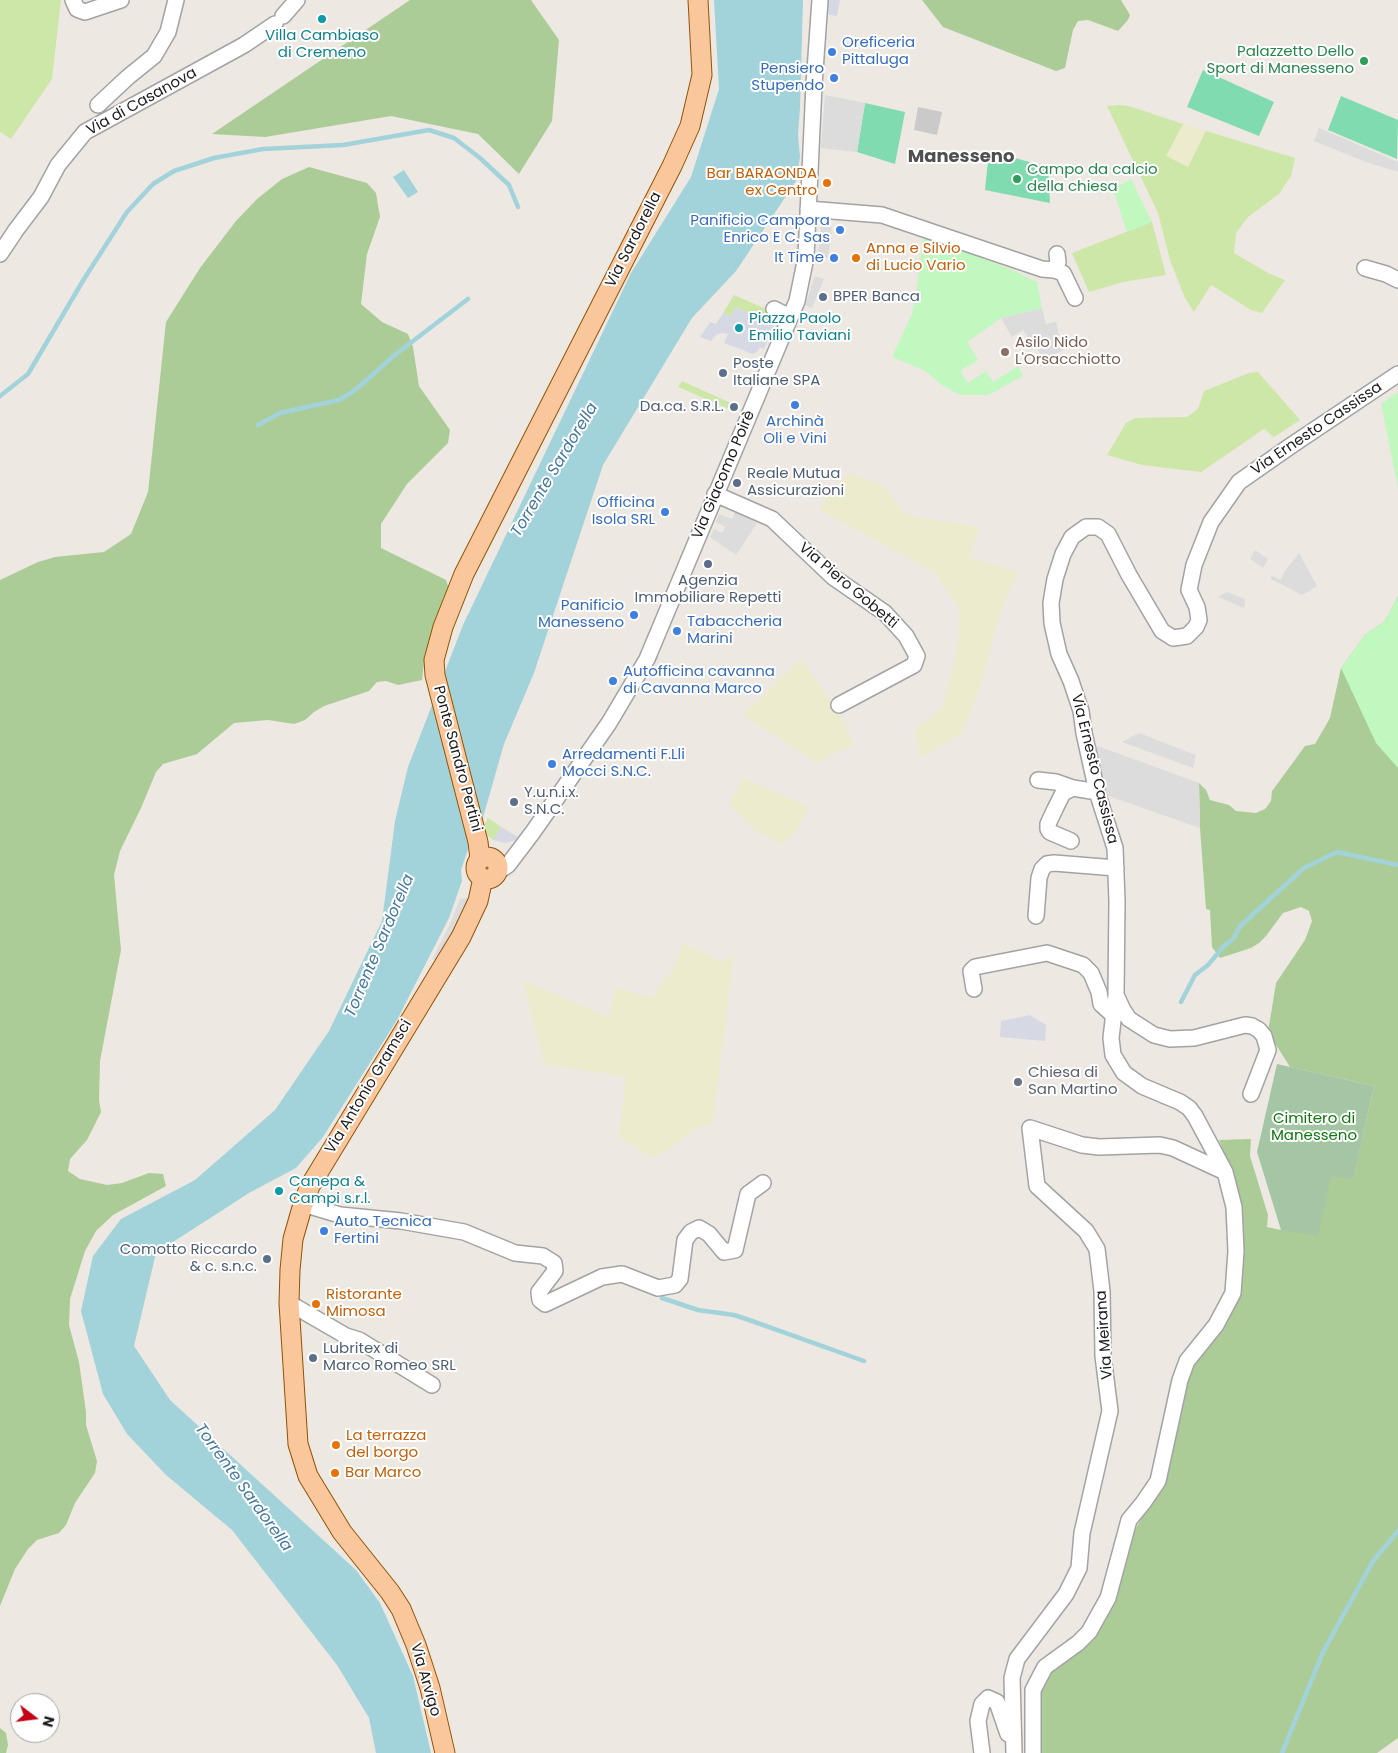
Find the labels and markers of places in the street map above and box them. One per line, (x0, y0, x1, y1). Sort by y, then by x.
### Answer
marker: Villa Cambiaso di Cremeno (316, 13, 328, 25)
place label: Villa Cambiaso di Cremeno (265, 27, 379, 62)
place label: Oreficeria Pittaluga (842, 34, 915, 69)
place label: Palazzetto Dello Sport di Manesseno (1206, 43, 1354, 78)
marker: Oreficeria Pittaluga (826, 46, 838, 58)
marker: Palazzetto Dello Sport di Manesseno (1358, 55, 1370, 67)
place label: Pensiero Stupendo (751, 60, 824, 95)
marker: Pensiero Stupendo (828, 72, 840, 84)
place label: Campo da calcio della chiesa (1027, 161, 1158, 196)
place label: Bar BARAONDA ex Centro (706, 165, 817, 200)
marker: Campo da calcio della chiesa (1011, 173, 1023, 185)
marker: Bar BARAONDA ex Centro (821, 177, 833, 189)
place label: Panificio Campora Enrico E C. Sas (690, 212, 830, 247)
marker: Panificio Campora Enrico E C. Sas (834, 224, 846, 236)
place label: Anna e Silvio di Lucio Vario (866, 240, 965, 275)
place label: It Time (774, 249, 824, 267)
marker: It Time (828, 252, 840, 264)
marker: Anna e Silvio di Lucio Vario (850, 252, 862, 264)
place label: BPER Banca (833, 288, 920, 306)
marker: BPER Banca (817, 291, 829, 303)
place label: Piazza Paolo Emilio Taviani (749, 310, 851, 345)
marker: Piazza Paolo Emilio Taviani (733, 322, 745, 334)
place label: Asilo Nido L'Orsacchiotto (1015, 334, 1121, 369)
marker: Asilo Nido L'Orsacchiotto (999, 346, 1011, 358)
place label: Poste Italiane SPA (733, 355, 820, 390)
marker: Poste Italiane SPA (717, 367, 729, 379)
place label: Da.ca. S.R.L. (640, 398, 724, 416)
marker: Archinà Oli e Vini (789, 399, 801, 411)
marker: Da.ca. S.R.L. (728, 401, 740, 413)
place label: Archinà Oli e Vini (763, 413, 827, 448)
place label: Reale Mutua Assicurazioni (747, 465, 844, 500)
marker: Reale Mutua Assicurazioni (731, 477, 743, 489)
place label: Officina Isola SRL (592, 494, 655, 529)
marker: Officina Isola SRL (659, 506, 671, 518)
marker: Agenzia Immobiliare Repetti (702, 558, 714, 570)
place label: Agenzia Immobiliare Repetti (635, 572, 781, 607)
place label: Panificio Manesseno (538, 597, 624, 632)
marker: Panificio Manesseno (628, 609, 640, 621)
place label: Tabaccheria Marini (687, 613, 782, 648)
marker: Tabaccheria Marini (671, 625, 683, 637)
place label: Autofficina cavanna di Cavanna Marco (623, 663, 775, 698)
marker: Autofficina cavanna di Cavanna Marco (607, 675, 619, 687)
place label: Arredamenti F.Lli Mocci S.N.C. (562, 746, 685, 781)
marker: Arredamenti F.Lli Mocci S.N.C. (546, 758, 558, 770)
place label: Y.u.n.i.x. S.N.C. (524, 784, 579, 819)
marker: Y.u.n.i.x. S.N.C. (508, 796, 520, 808)
place label: Chiesa di San Martino (1028, 1064, 1118, 1099)
marker: Chiesa di San Martino (1012, 1076, 1024, 1088)
place label: Canepa & Campi s.r.l. (289, 1173, 371, 1208)
marker: Canepa & Campi s.r.l. (273, 1185, 285, 1197)
place label: Auto Tecnica Fertini (334, 1213, 432, 1248)
marker: Auto Tecnica Fertini (318, 1225, 330, 1237)
place label: Comotto Riccardo & c. s.n.c. (120, 1241, 257, 1276)
marker: Comotto Riccardo & c. s.n.c. (261, 1253, 273, 1265)
place label: Ristorante Mimosa (326, 1286, 402, 1321)
marker: Ristorante Mimosa (310, 1298, 322, 1310)
place label: Lubritex di Marco Romeo SRL (323, 1340, 456, 1375)
marker: Lubritex di Marco Romeo SRL (307, 1352, 319, 1364)
place label: La terrazza del borgo (346, 1427, 427, 1462)
marker: La terrazza del borgo (330, 1439, 342, 1451)
place label: Bar Marco (345, 1464, 421, 1482)
marker: Bar Marco (329, 1467, 341, 1479)

